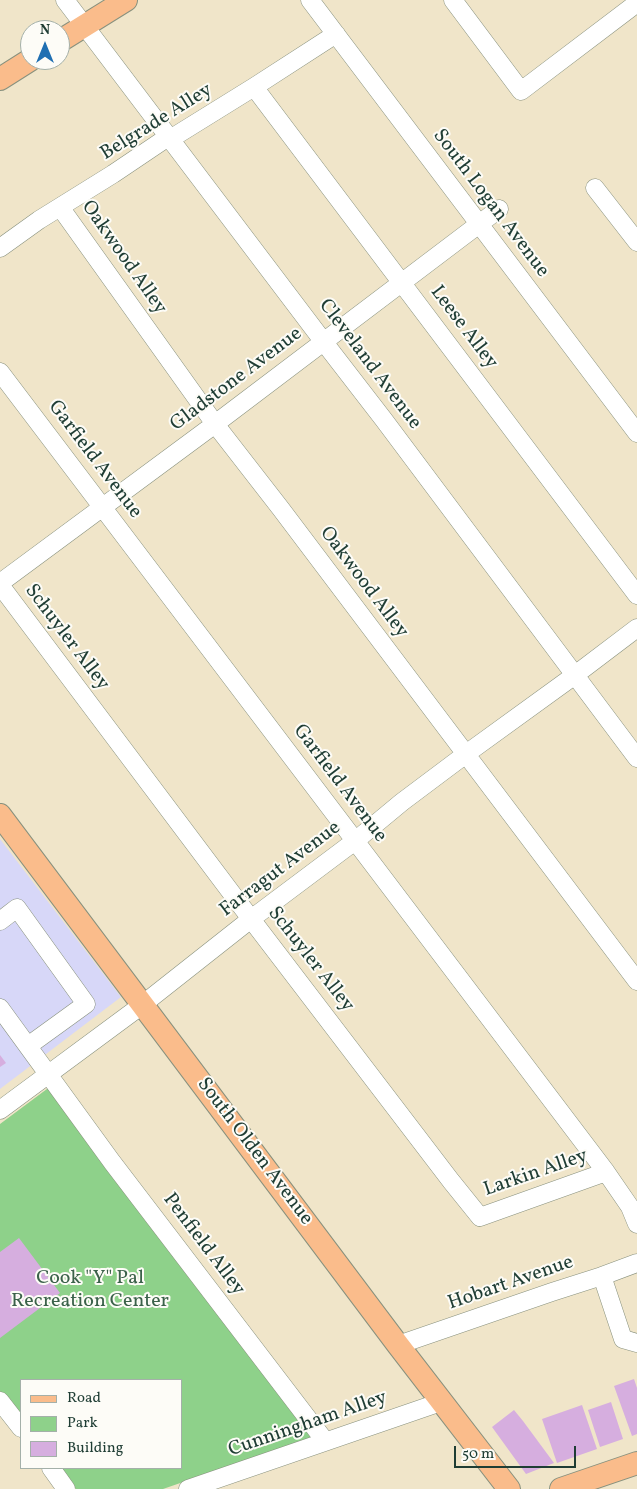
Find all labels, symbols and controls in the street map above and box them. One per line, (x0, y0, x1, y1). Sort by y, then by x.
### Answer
north arrow (20, 20, 70, 70)
text: N (40, 21, 50, 40)
street label: Belgrade Alley (97, 79, 217, 167)
street label: South Logan Avenue (426, 125, 554, 283)
street label: Oakwood Alley (75, 196, 171, 320)
street label: Leese Alley (424, 282, 502, 374)
street label: Cleveland Avenue (312, 295, 426, 435)
street label: Gladstone Avenue (166, 323, 308, 437)
street label: Garfield Avenue (42, 396, 146, 524)
street label: Oakwood Alley (313, 522, 413, 644)
street label: Schuyler Alley (18, 580, 114, 696)
street label: Garfield Avenue (287, 720, 391, 848)
street label: Farragut Avenue (216, 817, 346, 923)
street label: Schuyler Alley (261, 903, 359, 1017)
street label: South Olden Avenue (191, 1073, 317, 1231)
street label: Larkin Alley (481, 1145, 591, 1203)
street label: Penfield Alley (157, 1189, 249, 1301)
street label: Hobart Avenue (445, 1251, 577, 1317)
park label: Cook "Y" Pal Recreation Center (11, 1267, 169, 1314)
legend (20, 1379, 182, 1469)
street label: Cunningham Alley (226, 1387, 390, 1463)
text: Road (67, 1388, 101, 1409)
text: Park (67, 1413, 98, 1434)
scale bar (457, 1436, 580, 1468)
text: Building (67, 1438, 123, 1459)
text: 50 m (462, 1444, 494, 1465)

